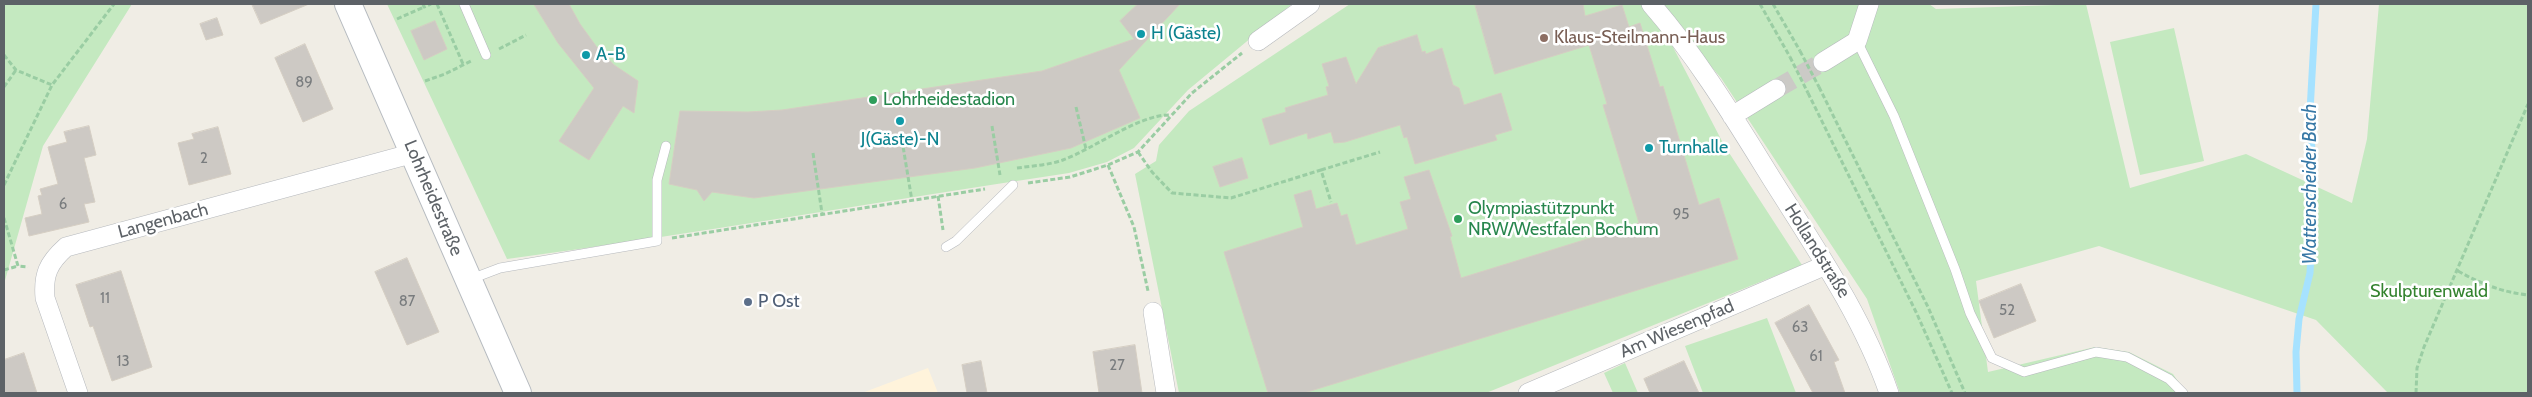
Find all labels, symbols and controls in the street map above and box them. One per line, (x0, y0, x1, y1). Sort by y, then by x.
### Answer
place label: H (Gäste) (1151, 23, 1221, 45)
place label: Klaus-Steilmann-Haus (1554, 27, 1725, 49)
marker: H (Gäste) (1135, 28, 1147, 40)
marker: Klaus-Steilmann-Haus (1538, 32, 1550, 44)
place label: A-B (596, 44, 625, 66)
marker: A-B (580, 49, 592, 61)
house number: 89 (295, 74, 313, 92)
place label: Lohrheidestadion (883, 89, 1015, 111)
marker: Lohrheidestadion (867, 94, 879, 106)
water label: Wattenscheider Bach (2299, 104, 2321, 264)
marker: J(Gäste)-N (894, 115, 906, 127)
place label: J(Gäste)-N (861, 129, 939, 151)
street label: Lohrheidestraße (399, 137, 467, 259)
place label: Turnhalle (1659, 137, 1728, 159)
marker: Turnhalle (1643, 142, 1655, 154)
house number: 2 (200, 150, 208, 168)
house number: 6 (59, 196, 67, 214)
place label: Olympiastützpunkt NRW/Westfalen Bochum (1468, 198, 1658, 240)
street label: Langenbach (116, 199, 210, 243)
street label: Hollandstraße (1780, 200, 1854, 302)
house number: 95 (1673, 206, 1689, 224)
marker: Olympiastützpunkt NRW/Westfalen Bochum (1452, 213, 1464, 225)
park label: Skulpturenwald (2370, 281, 2488, 303)
house number: 11 (100, 290, 110, 308)
place label: P Ost (758, 291, 800, 313)
house number: 87 (399, 293, 415, 311)
street label: Am Wiesenpfad (1617, 295, 1737, 363)
marker: P Ost (742, 296, 754, 308)
house number: 52 (1999, 302, 2015, 320)
house number: 63 (1792, 319, 1808, 337)
house number: 61 (1809, 348, 1823, 366)
house number: 13 (116, 353, 130, 371)
house number: 27 (1109, 357, 1125, 375)

